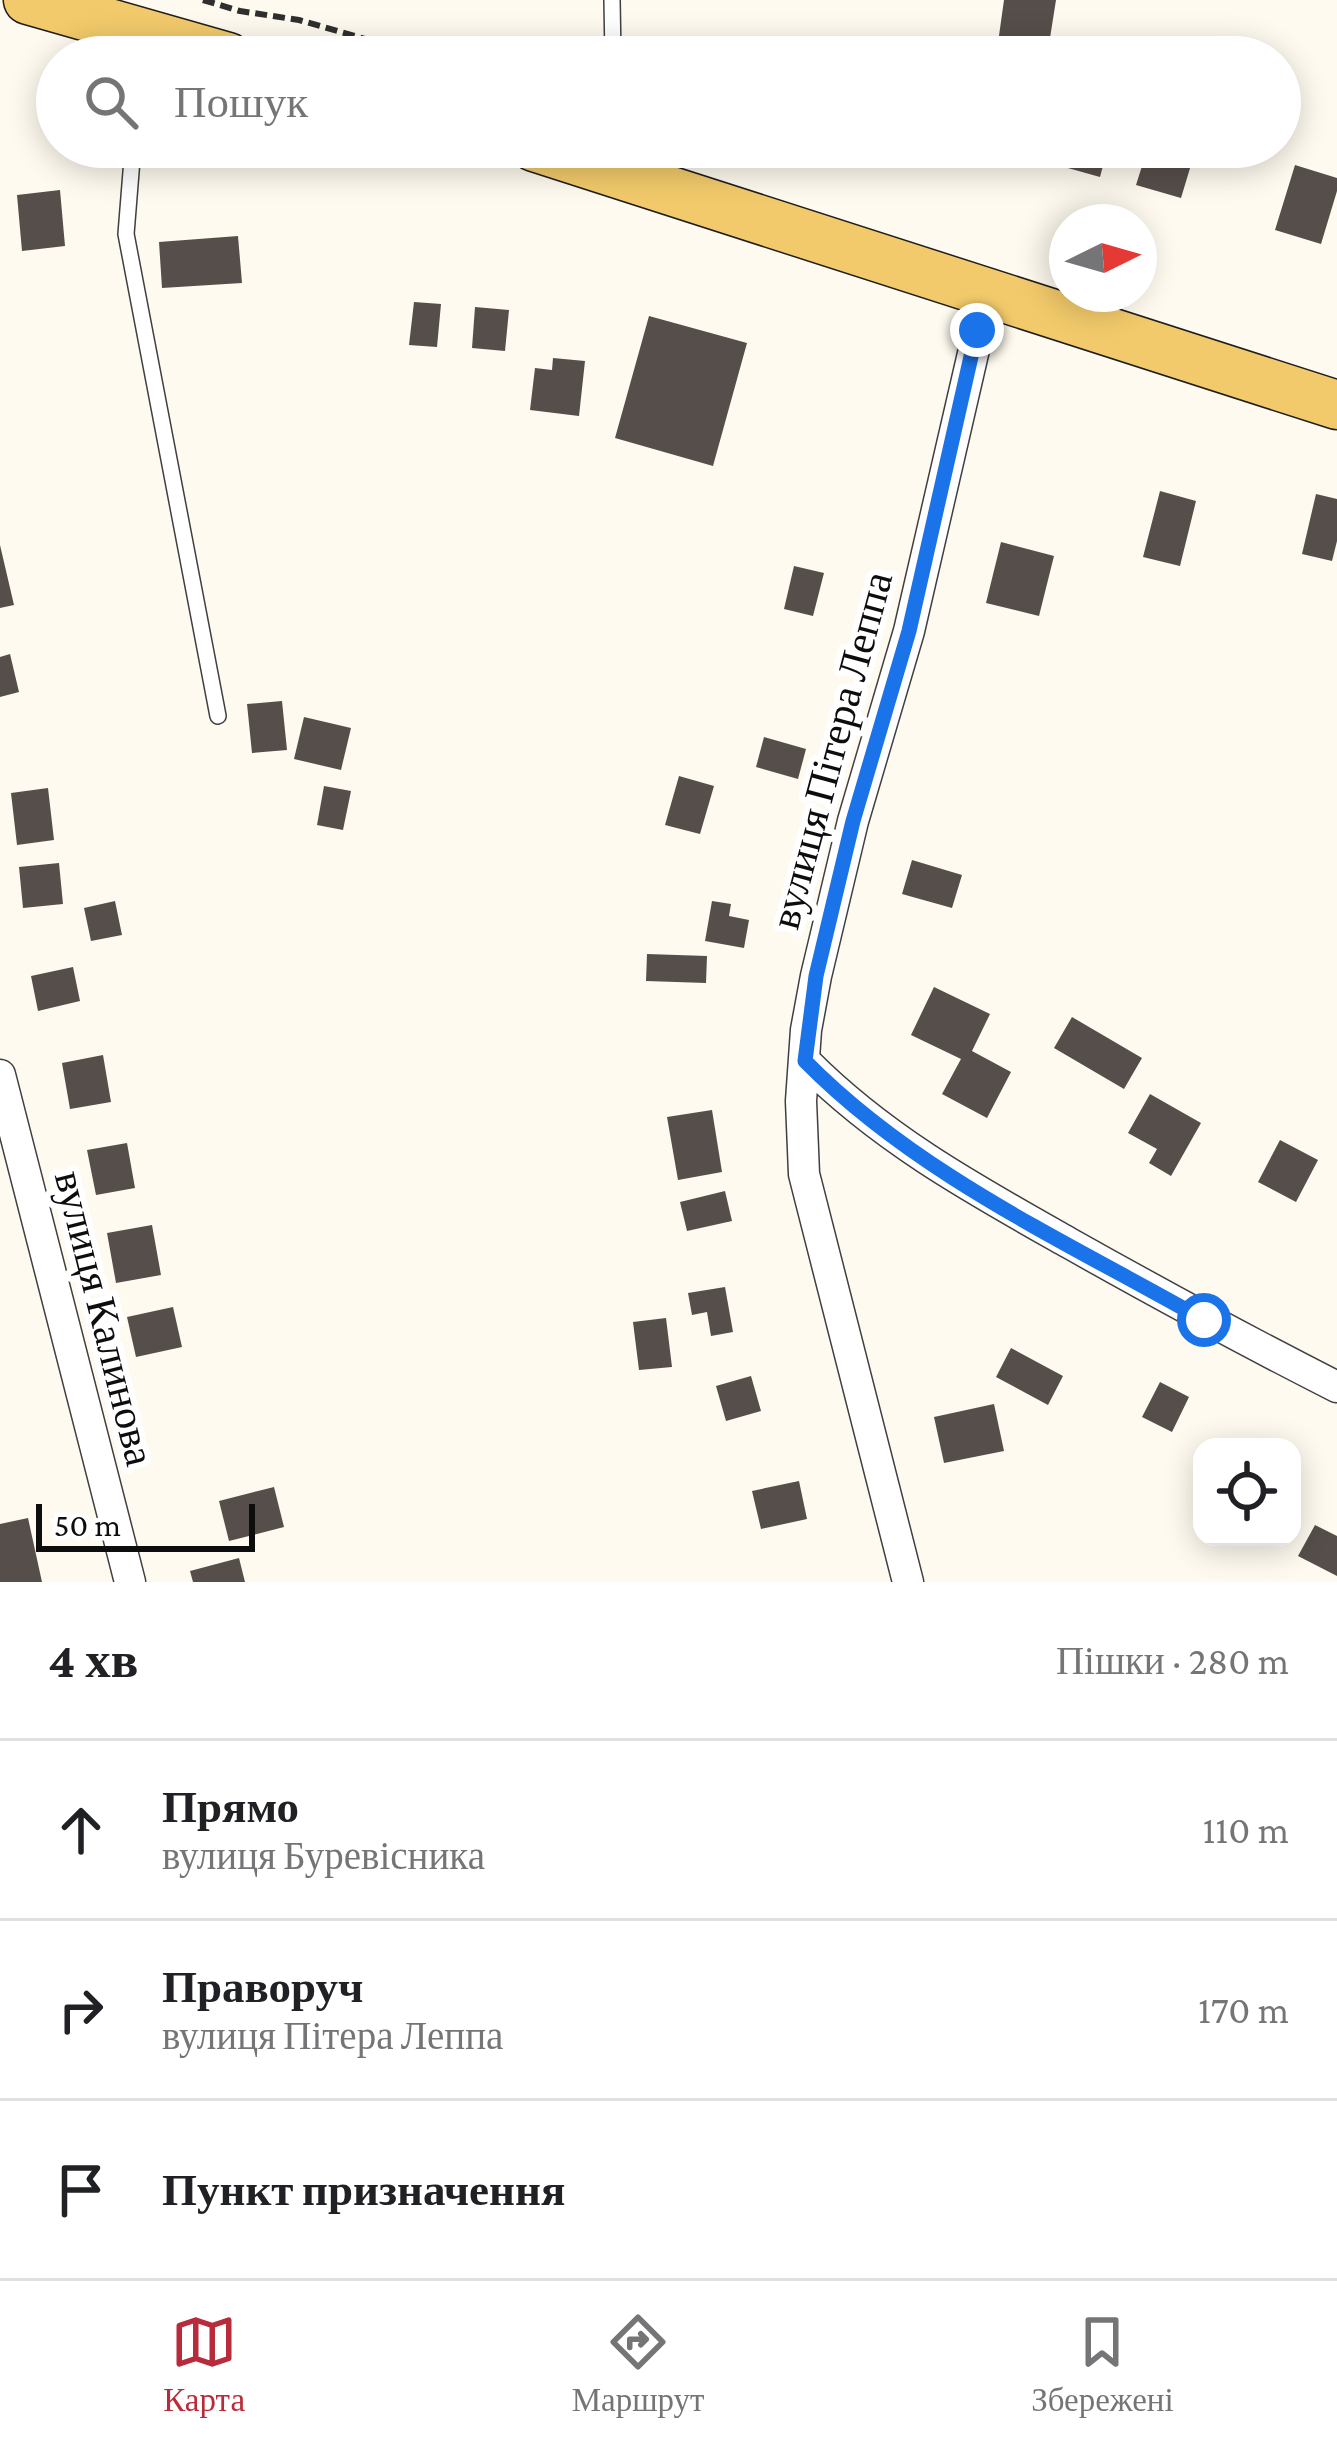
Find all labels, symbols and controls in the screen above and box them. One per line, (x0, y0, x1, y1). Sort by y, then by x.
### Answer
search box (36, 36, 1301, 168)
icon: search (78, 69, 144, 135)
text: Пошук (174, 77, 308, 127)
north arrow (1049, 204, 1157, 312)
route end (950, 303, 1004, 357)
street label: вулиця Пітера Леппа (761, 566, 901, 934)
street label: вулиця Калинова (46, 1166, 164, 1471)
route start (1177, 1293, 1231, 1347)
map controls (1193, 1438, 1301, 1546)
button: locate (1193, 1438, 1301, 1546)
scale bar (36, 1498, 255, 1551)
text: 50 m (54, 1506, 121, 1543)
text: 4 хв (48, 1631, 138, 1688)
text: Пішки · 280 m (1056, 1639, 1289, 1682)
text: Прямо (162, 1782, 299, 1832)
icon: ahead (48, 1797, 114, 1863)
text: 110 m (1202, 1808, 1289, 1851)
text: вулиця Буревісника (162, 1834, 485, 1877)
text: Праворуч (162, 1962, 363, 2012)
icon: right (48, 1977, 114, 2043)
text: 170 m (1198, 1988, 1289, 2031)
text: вулиця Пітера Леппа (162, 2014, 503, 2057)
icon: arrive (48, 2157, 114, 2223)
text: Пункт призначення (162, 2165, 565, 2215)
tab: Карта (163, 2309, 245, 2419)
tab: Маршрут (572, 2309, 705, 2419)
tab: Збережені (1031, 2309, 1174, 2419)

